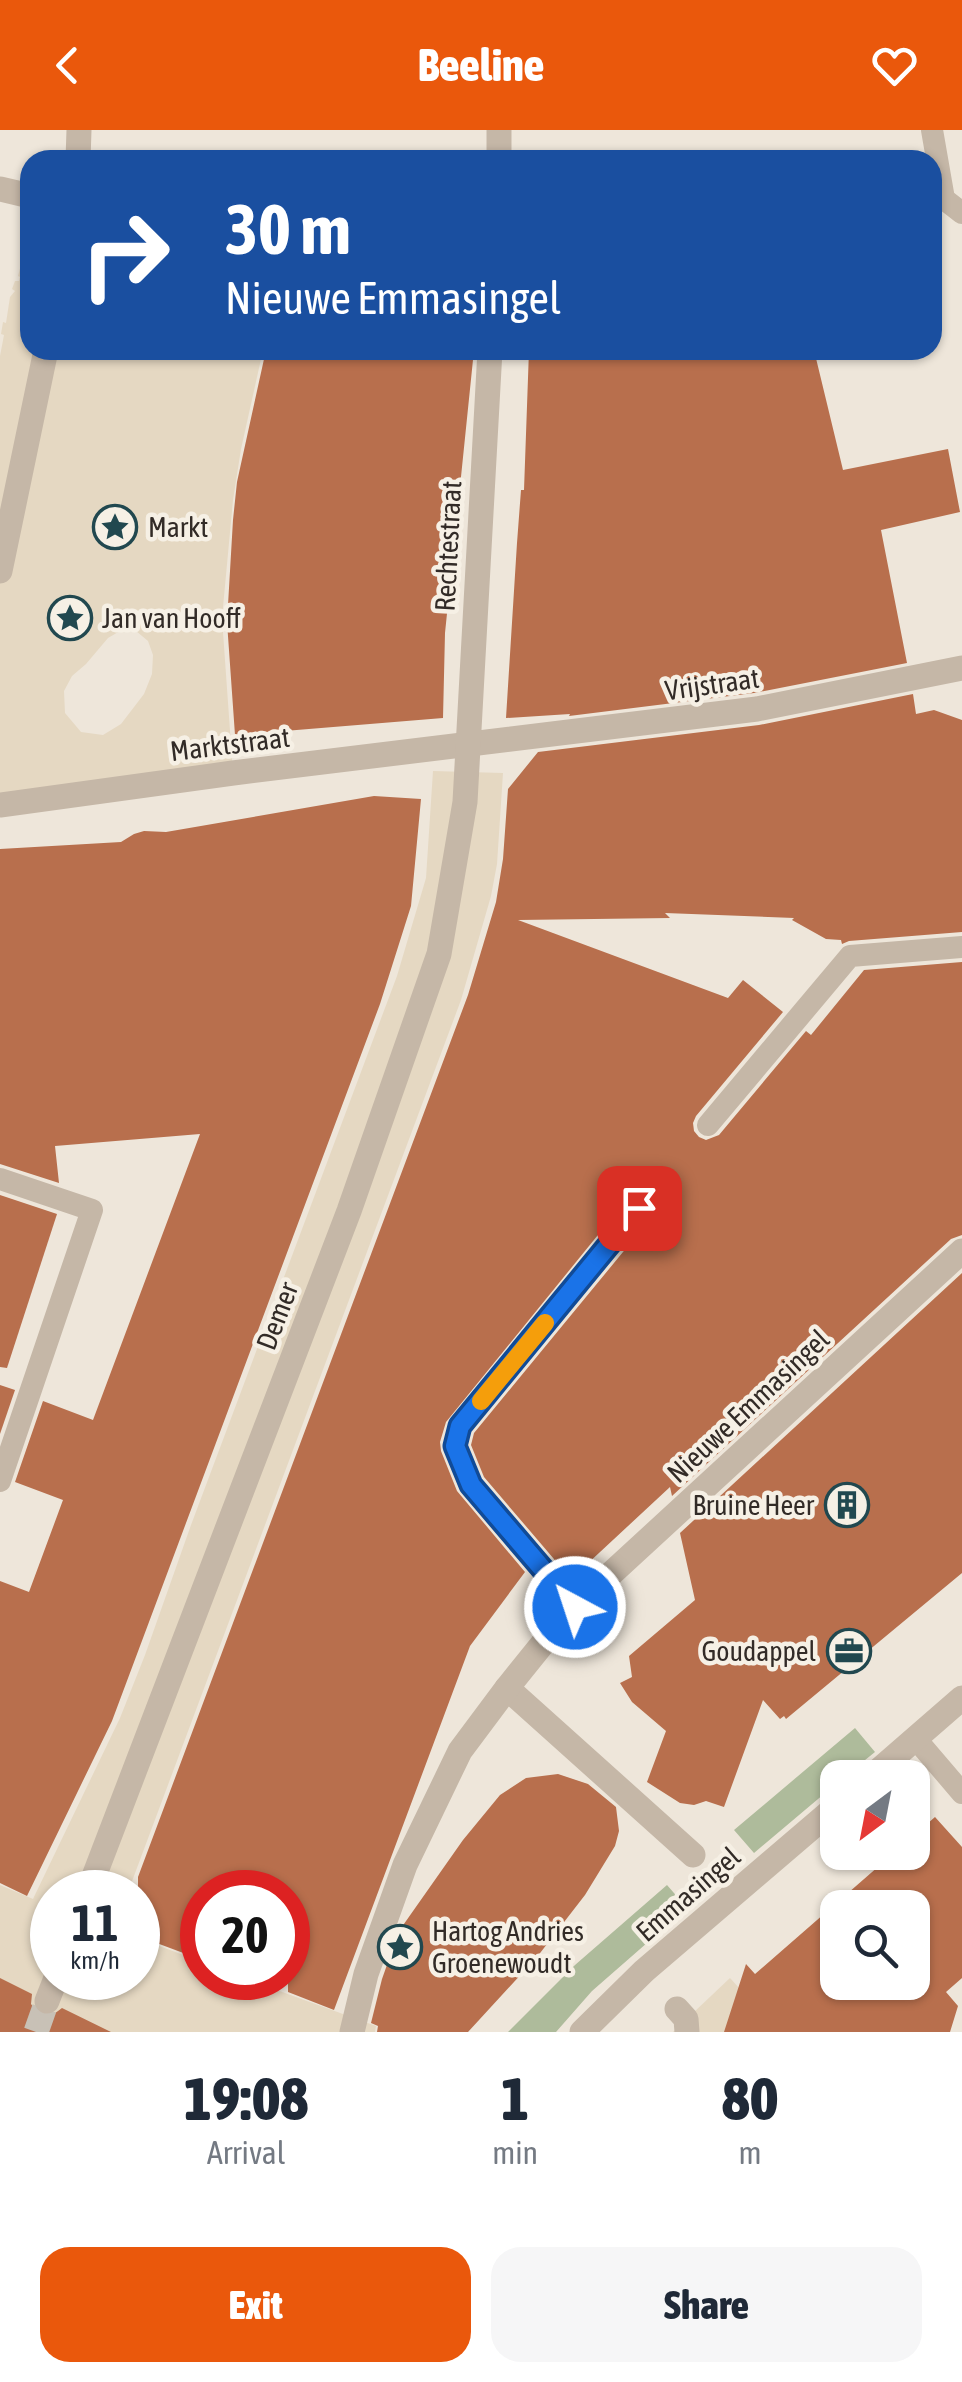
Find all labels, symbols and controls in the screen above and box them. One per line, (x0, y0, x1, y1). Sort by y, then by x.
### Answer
icon: back (40, 38, 95, 93)
icon: heart (867, 38, 922, 93)
text: Beeline (418, 39, 544, 91)
text: 30 m (225, 189, 351, 269)
icon: right (60, 190, 190, 320)
text: Nieuwe Emmasingel (225, 272, 561, 324)
street label: Rechtestraat (429, 480, 467, 612)
place icon: Markt (92, 504, 138, 550)
place label: Markt (148, 511, 208, 543)
place icon: Jan van Hooff (47, 595, 93, 641)
place label: Jan van Hooff (102, 602, 241, 634)
street label: Vrijstraat (663, 662, 761, 706)
street label: Marktstraat (168, 721, 292, 767)
pin (597, 1166, 682, 1251)
icon: arrive (612, 1181, 667, 1236)
street label: Demer (250, 1277, 305, 1354)
street label: Nieuwe Emmasingel (661, 1323, 836, 1489)
building icon: Bruine Heer (824, 1482, 870, 1528)
place label: Bruine Heer (693, 1489, 815, 1521)
position arrow (523, 1555, 627, 1659)
office icon: Goudappel (826, 1628, 872, 1674)
place label: Goudappel (702, 1635, 817, 1667)
north arrow (820, 1760, 930, 1870)
map controls (820, 1760, 930, 2000)
street label: Emmasingel (630, 1840, 747, 1948)
speed limit sign: 20 (180, 1870, 310, 2000)
button: search (820, 1890, 930, 2000)
text: 11 (71, 1894, 118, 1952)
place label: Hartog Andries Groenewoudt (432, 1915, 584, 1979)
place icon: Hartog Andries Groenewoudt (377, 1924, 423, 1970)
text: km/h (70, 1946, 120, 1974)
text: 19:08 (184, 2064, 308, 2133)
text: 1 (501, 2064, 529, 2133)
text: 80 (722, 2064, 778, 2133)
text: Arrival (207, 2134, 285, 2171)
text: min (492, 2134, 538, 2171)
text: m (738, 2134, 762, 2171)
button: Exit (40, 2247, 471, 2362)
button: Share (491, 2247, 922, 2362)

